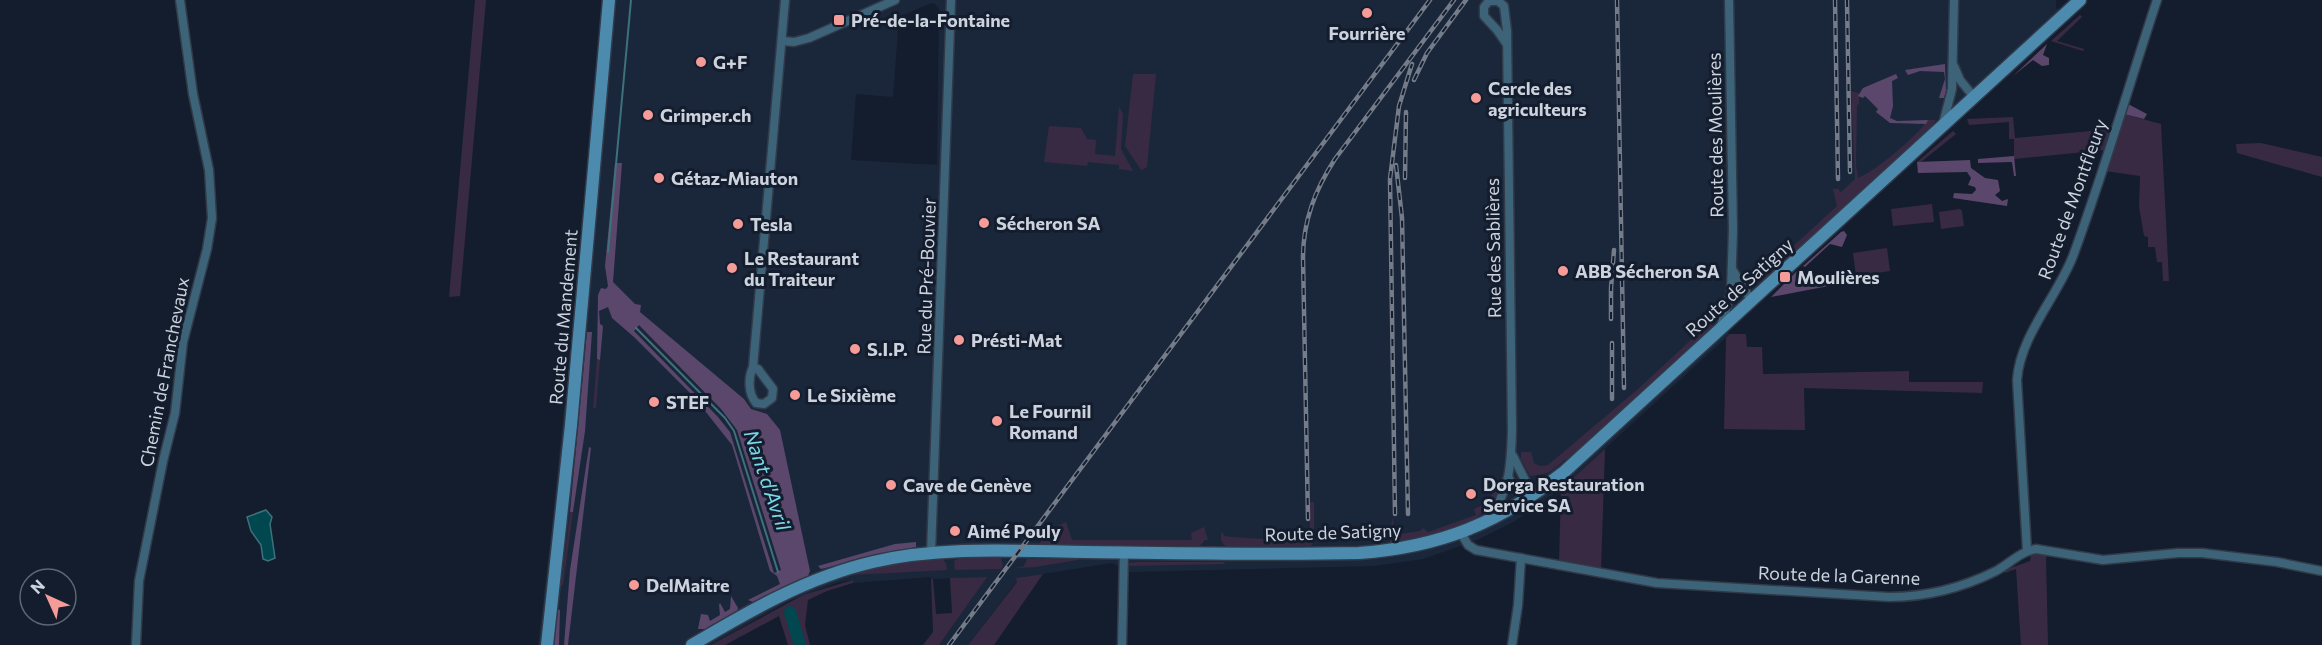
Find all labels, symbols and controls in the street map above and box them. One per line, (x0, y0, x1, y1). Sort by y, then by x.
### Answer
marker: Fourrière (1360, 6, 1374, 20)
place label: Pré-de-la-Fontaine (851, 9, 1010, 31)
marker: Pré-de-la-Fontaine (832, 13, 846, 27)
place label: Fourrière (1328, 22, 1406, 44)
place label: G+F (713, 51, 747, 73)
street label: Route des Moulières (1703, 52, 1727, 218)
marker: G+F (694, 55, 708, 69)
place label: Cercle des agriculteurs (1488, 77, 1587, 120)
marker: Cercle des agriculteurs (1469, 91, 1483, 105)
place label: Grimper.ch (660, 104, 752, 126)
marker: Grimper.ch (641, 108, 655, 122)
street label: Route de Montfleury (2033, 116, 2111, 282)
place label: Gétaz-Miauton (671, 167, 798, 189)
marker: Gétaz-Miauton (652, 171, 666, 185)
street label: Rue des Sablières (1481, 178, 1505, 318)
street label: Rue du Pré-Bouvier (912, 197, 940, 355)
place label: Sécheron SA (996, 212, 1100, 234)
place label: Tesla (750, 213, 793, 235)
marker: Sécheron SA (977, 216, 991, 230)
marker: Tesla (731, 217, 745, 231)
street label: Route du Mandement (544, 228, 582, 406)
street label: Route de Satigny (1681, 233, 1797, 341)
place label: Le Restaurant du Traiteur (744, 247, 859, 290)
place label: ABB Sécheron SA (1575, 260, 1720, 282)
marker: Le Restaurant du Traiteur (725, 261, 739, 275)
marker: ABB Sécheron SA (1556, 264, 1570, 278)
place label: Moulières (1797, 266, 1880, 288)
marker: Moulières (1778, 270, 1792, 284)
street label: Chemin de Franchevaux (135, 275, 193, 469)
place label: Présti-Mat (971, 329, 1062, 351)
marker: Présti-Mat (952, 333, 966, 347)
place label: S.I.P. (867, 338, 908, 360)
marker: S.I.P. (848, 342, 862, 356)
place label: Le Sixième (807, 384, 896, 406)
marker: Le Sixième (788, 388, 802, 402)
place label: STEF (666, 391, 709, 413)
marker: STEF (647, 395, 661, 409)
place label: Le Fournil Romand (1009, 400, 1091, 443)
marker: Le Fournil Romand (990, 414, 1004, 428)
water label: Nant d'Avril (740, 427, 797, 534)
place label: Dorga Restauration Service SA (1483, 473, 1645, 516)
place label: Cave de Genève (903, 474, 1031, 496)
marker: Cave de Genève (884, 478, 898, 492)
marker: Dorga Restauration Service SA (1464, 487, 1478, 501)
street label: Route de Satigny (1264, 519, 1402, 545)
place label: Aimé Pouly (967, 520, 1061, 542)
marker: Aimé Pouly (948, 524, 962, 538)
street label: Route de la Garenne (1757, 561, 1921, 589)
north arrow (18, 567, 78, 627)
place label: DelMaitre (646, 574, 730, 596)
text: N (26, 575, 48, 597)
marker: DelMaitre (627, 578, 641, 592)

